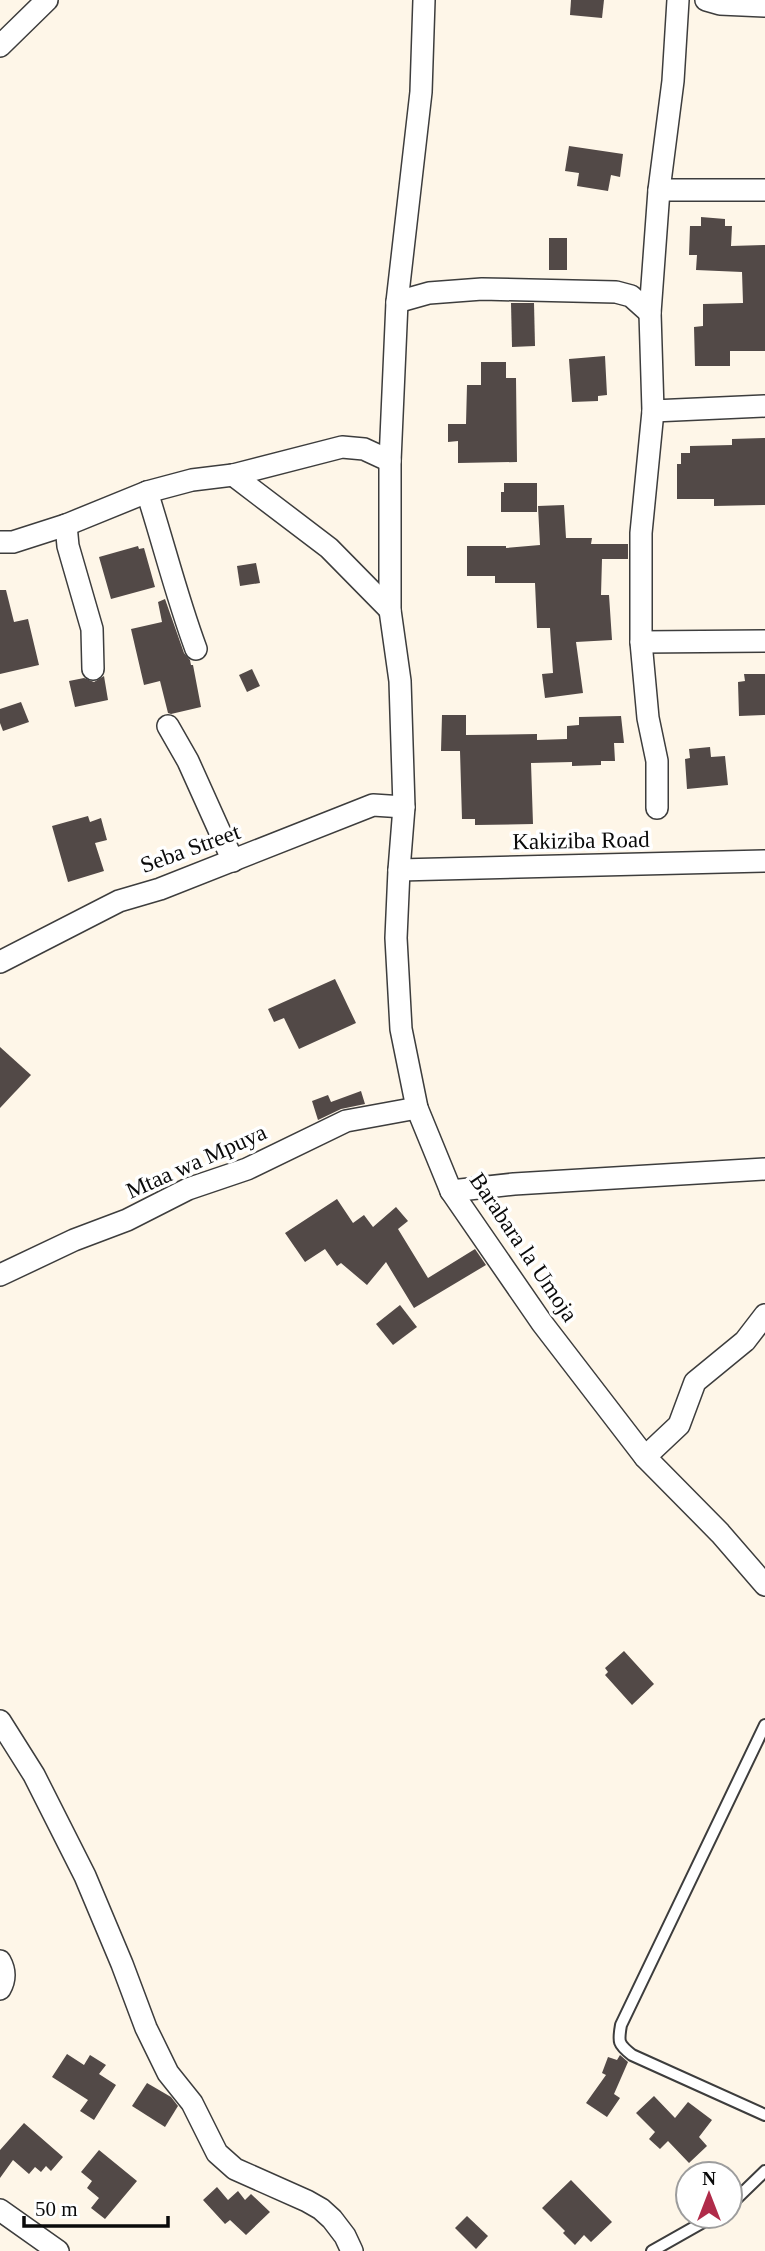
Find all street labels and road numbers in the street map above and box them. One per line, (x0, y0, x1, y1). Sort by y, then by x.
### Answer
street label: Seba Street (137, 819, 244, 878)
street label: Kakiziba Road (512, 827, 650, 854)
street label: Mtaa wa Mpuya (122, 1119, 270, 1204)
street label: Barabara la Umoja (465, 1168, 583, 1326)

